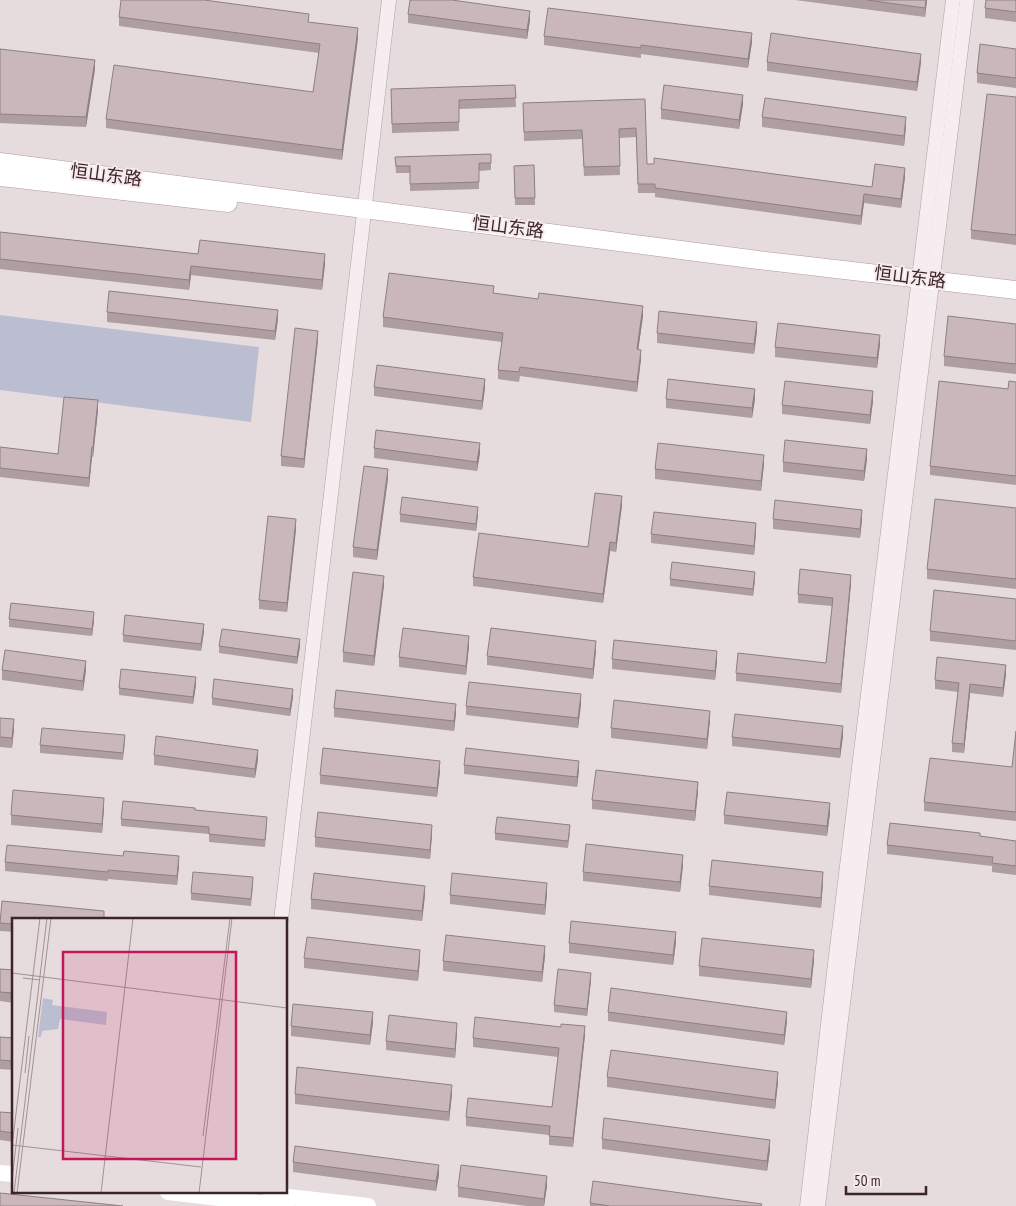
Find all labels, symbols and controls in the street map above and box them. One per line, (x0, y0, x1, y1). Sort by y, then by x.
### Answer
street label: 恒山东路 (69, 159, 143, 190)
street label: 恒山东路 (471, 211, 545, 242)
street label: 恒山东路 (873, 261, 947, 292)
inset map (12, 918, 288, 1194)
scale bar (846, 1164, 926, 1196)
text: 50 m (854, 1171, 880, 1190)

